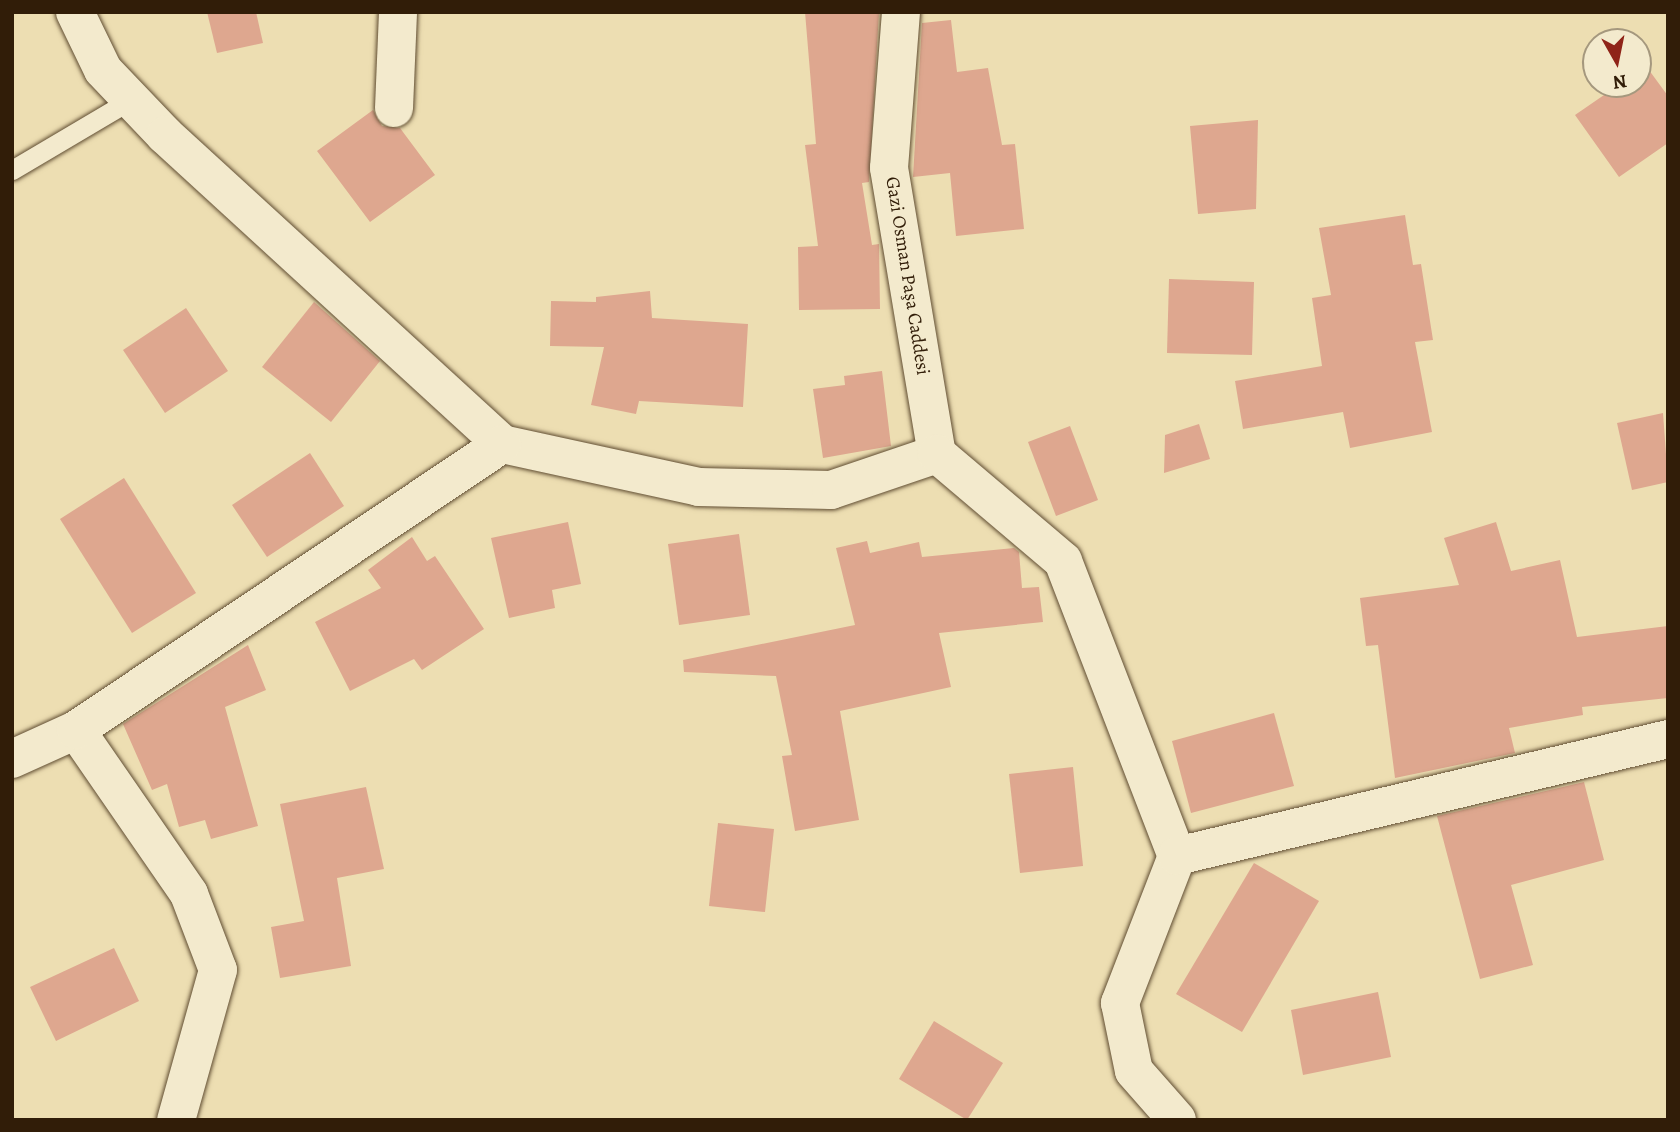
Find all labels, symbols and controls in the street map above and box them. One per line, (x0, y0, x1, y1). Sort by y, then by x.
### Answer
north arrow (1582, 28, 1652, 98)
text: N (1611, 68, 1629, 96)
street label: Gazi Osman Paşa Caddesi (880, 175, 934, 377)

